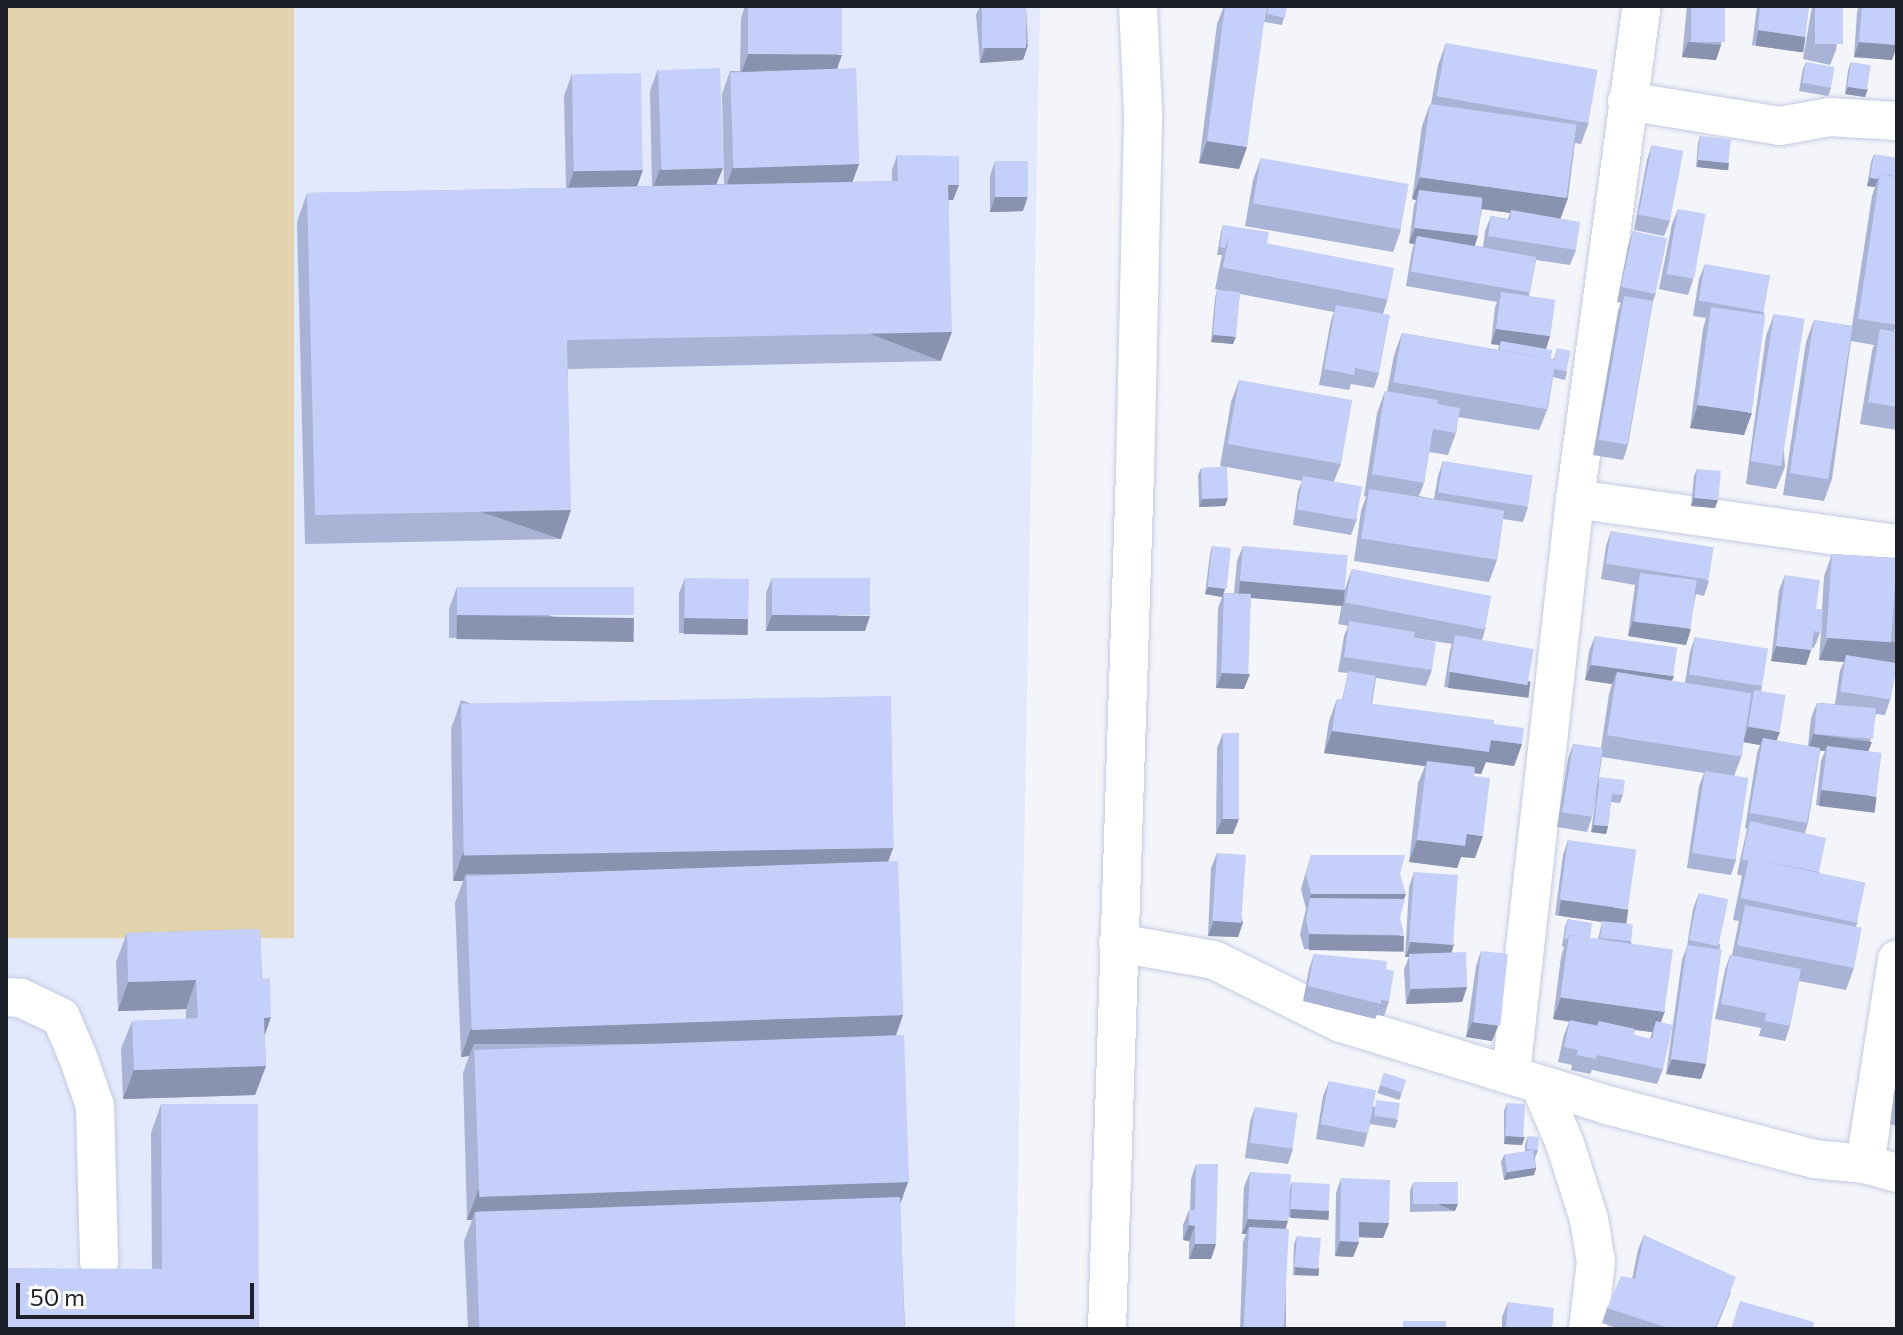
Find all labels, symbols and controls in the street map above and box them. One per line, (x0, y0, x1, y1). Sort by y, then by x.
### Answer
scale bar (20, 1267, 258, 1317)
text: 50 m (30, 1282, 85, 1311)

